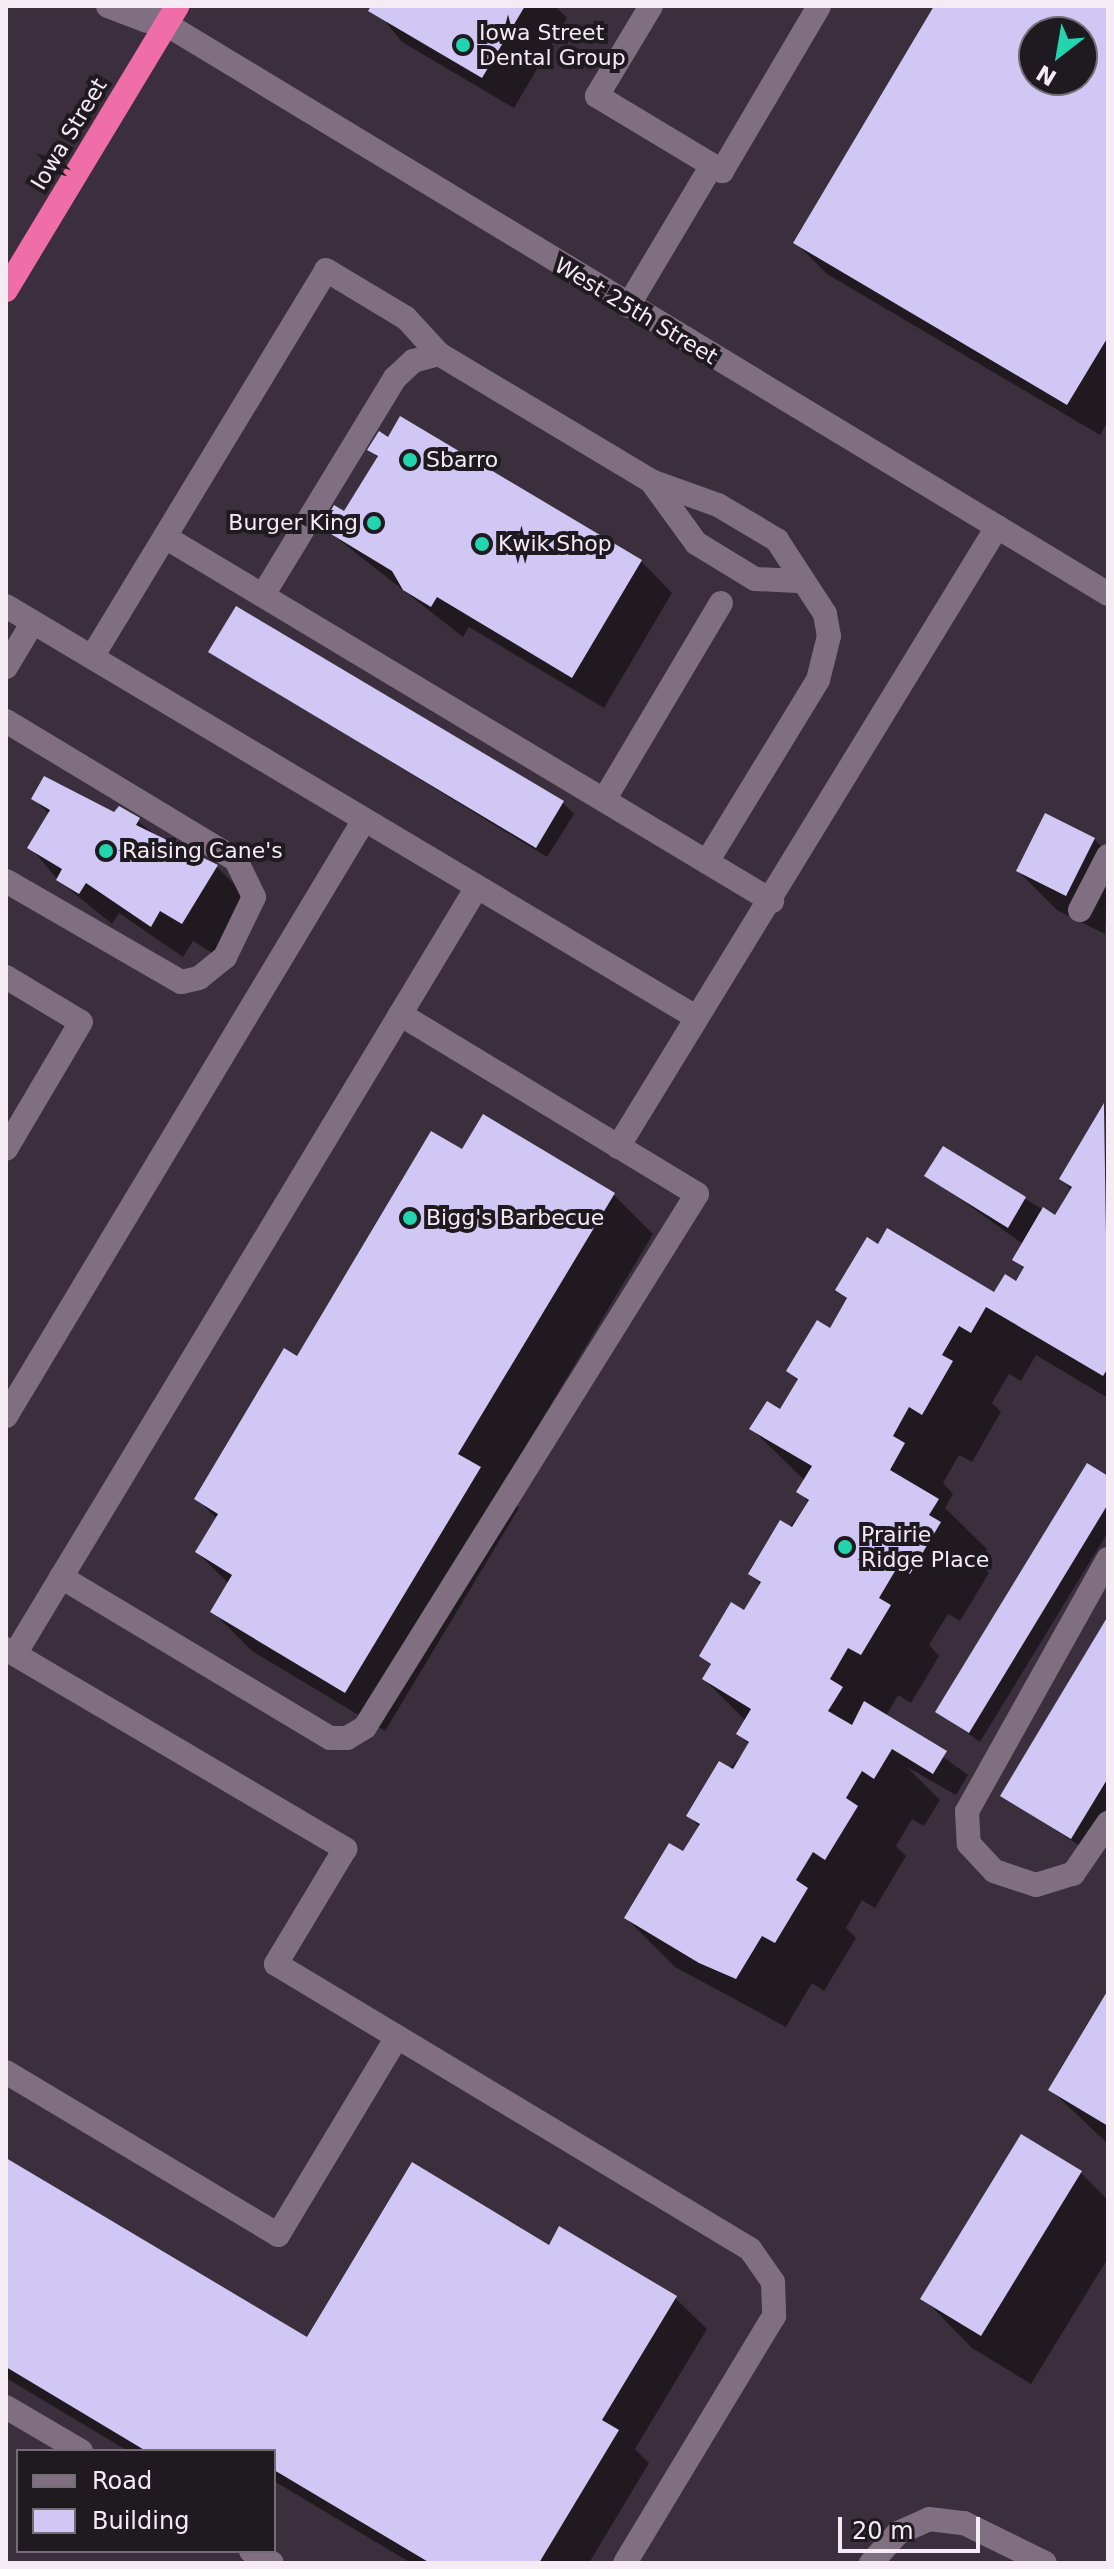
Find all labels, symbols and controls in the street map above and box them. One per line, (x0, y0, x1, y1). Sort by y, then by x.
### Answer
north arrow (1018, 16, 1098, 96)
place label: Iowa Street Dental Group (479, 19, 626, 70)
marker: Iowa Street Dental Group (454, 36, 472, 54)
text: N (1032, 60, 1061, 91)
street label: Iowa Street (25, 74, 113, 194)
street label: West 25th Street (550, 252, 722, 370)
place label: Sbarro (426, 447, 498, 473)
marker: Sbarro (401, 451, 419, 469)
place label: Burger King (228, 510, 358, 536)
marker: Burger King (365, 514, 383, 532)
place label: Kwik Shop (498, 531, 612, 557)
marker: Kwik Shop (473, 535, 491, 553)
place label: Raising Cane's (122, 838, 283, 864)
marker: Raising Cane's (97, 842, 115, 860)
place label: Bigg's Barbecue (426, 1205, 604, 1231)
marker: Bigg's Barbecue (401, 1209, 419, 1227)
place label: Prairie Ridge Place (861, 1521, 989, 1572)
marker: Prairie Ridge Place (836, 1538, 854, 1556)
legend (16, 2449, 276, 2553)
text: Road (92, 2467, 152, 2495)
scale bar (842, 2501, 984, 2551)
text: Building (92, 2507, 189, 2535)
text: 20 m (852, 2517, 914, 2545)

